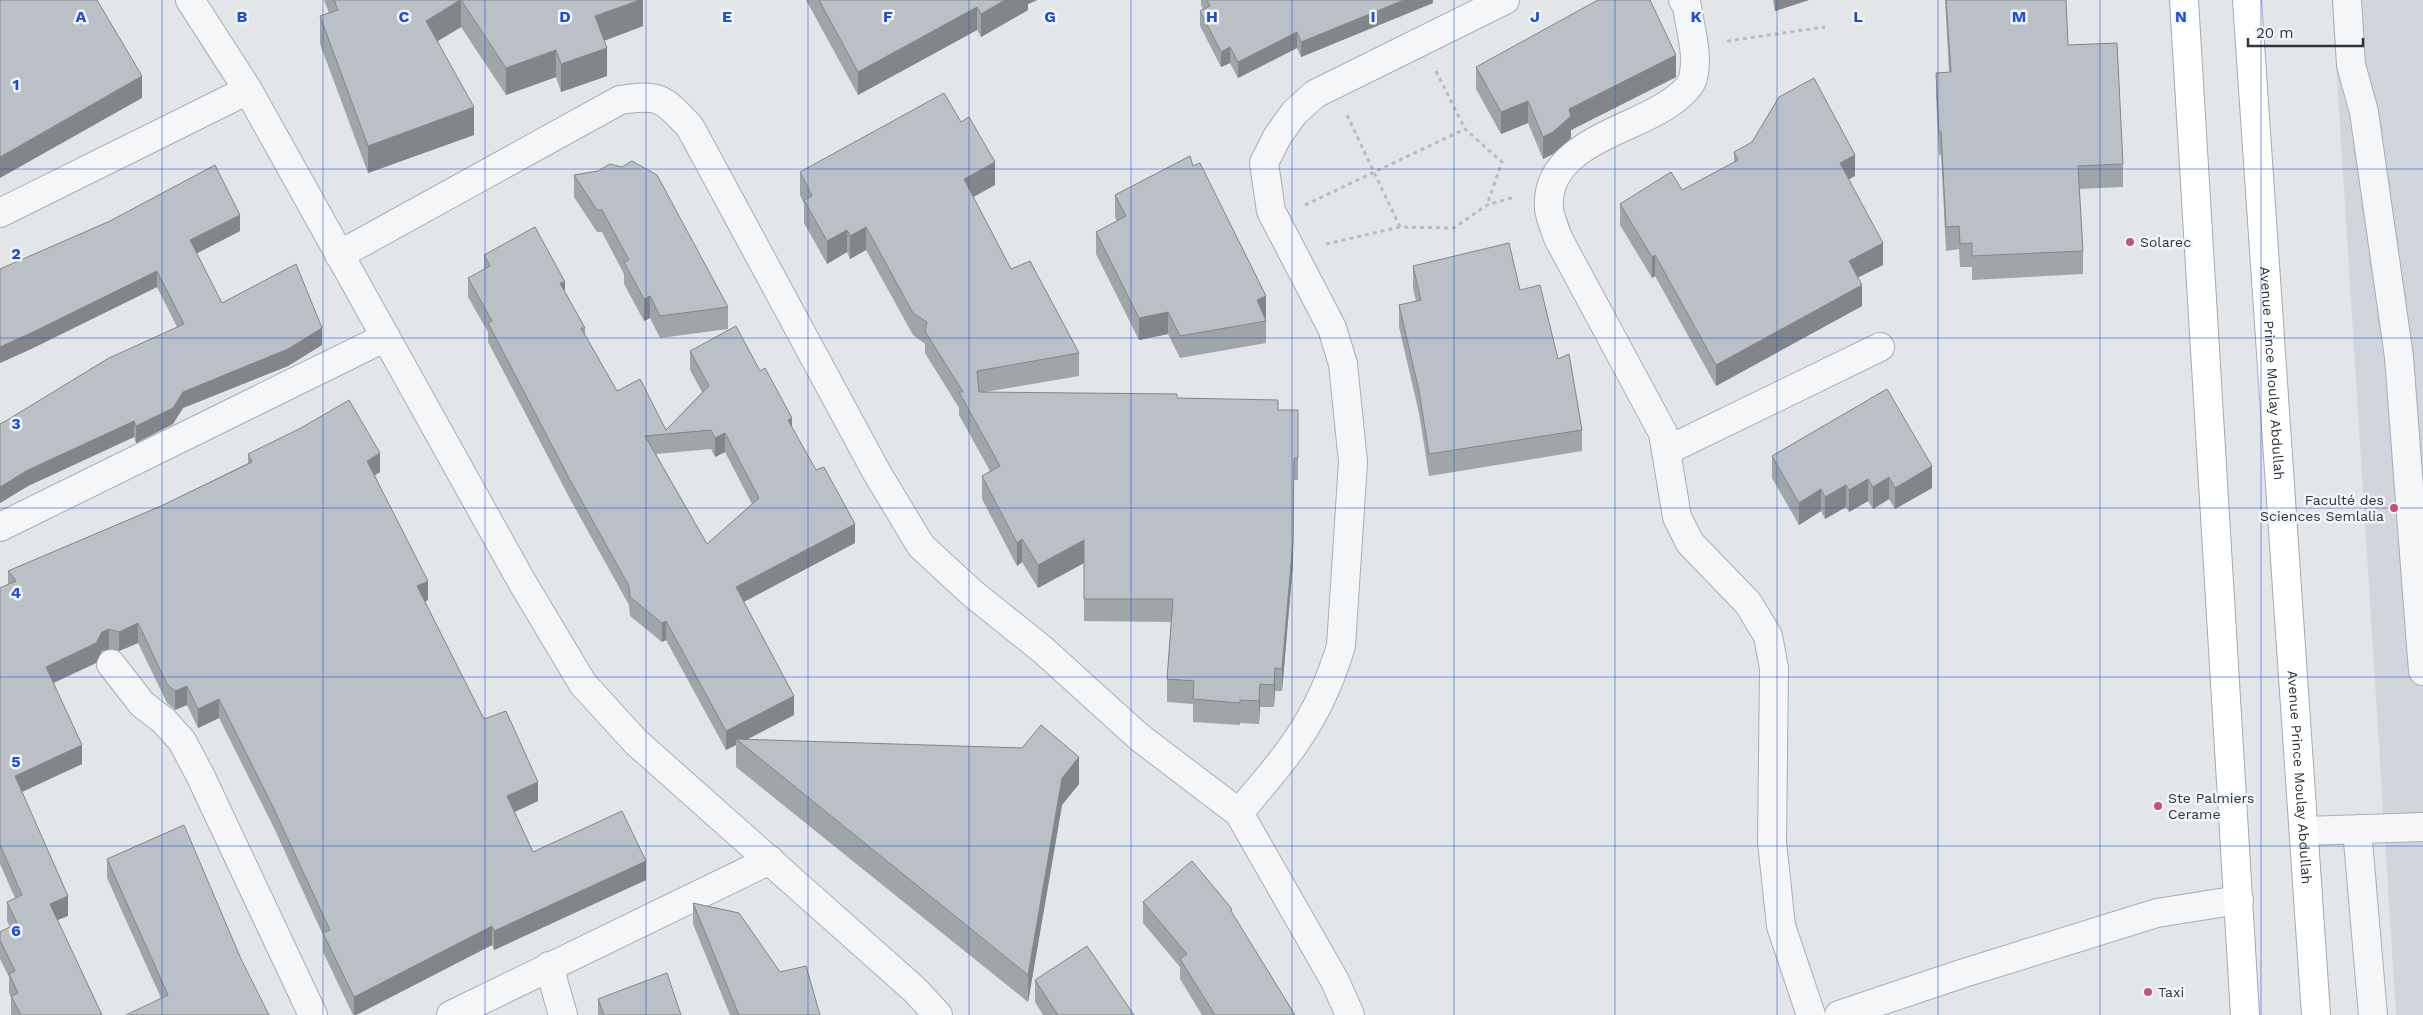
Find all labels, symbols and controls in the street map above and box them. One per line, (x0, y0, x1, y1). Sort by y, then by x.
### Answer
text: A (76, 7, 87, 26)
text: B (237, 7, 248, 26)
text: C (399, 7, 410, 26)
text: D (559, 7, 571, 26)
text: E (722, 7, 732, 26)
text: F (883, 7, 893, 26)
text: G (1044, 7, 1056, 26)
text: H (1206, 7, 1218, 26)
text: I (1370, 7, 1376, 26)
text: J (1530, 7, 1540, 26)
text: K (1690, 7, 1702, 26)
text: L (1853, 7, 1863, 26)
text: M (2012, 7, 2026, 26)
text: N (2175, 7, 2187, 26)
scale bar (2248, 15, 2363, 47)
text: 20 m (2256, 24, 2294, 42)
text: 1 (13, 75, 19, 94)
place label: Solarec (2140, 234, 2191, 250)
marker: Solarec (2124, 236, 2136, 248)
text: 2 (11, 244, 21, 263)
street label: Avenue Prince Moulay Abdullah (2257, 266, 2288, 481)
text: 3 (11, 414, 21, 433)
place label: Faculté des Sciences Semlalia (2260, 492, 2384, 524)
marker: Faculté des Sciences Semlalia (2388, 502, 2400, 514)
text: 4 (11, 583, 21, 602)
street label: Avenue Prince Moulay Abdullah (2285, 670, 2315, 885)
text: 5 (11, 752, 21, 771)
place label: Ste Palmiers Cerame (2168, 790, 2254, 822)
marker: Ste Palmiers Cerame (2152, 800, 2164, 812)
text: 6 (11, 921, 21, 940)
place label: Taxi (2158, 984, 2184, 1000)
marker: Taxi (2142, 986, 2154, 998)

